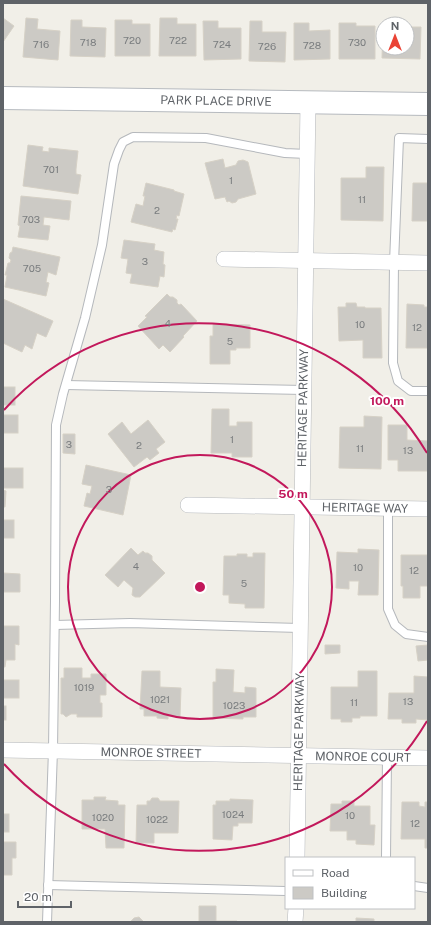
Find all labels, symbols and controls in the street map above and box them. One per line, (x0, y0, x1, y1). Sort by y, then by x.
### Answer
north arrow (375, 16, 415, 56)
text: N (391, 20, 399, 32)
house number: 720 (123, 34, 141, 46)
house number: 722 (169, 34, 187, 46)
house number: 718 (80, 36, 96, 48)
house number: 730 (348, 36, 366, 48)
house number: 716 (33, 38, 49, 50)
house number: 724 (213, 38, 231, 50)
house number: 728 (303, 39, 321, 51)
house number: 726 (258, 40, 276, 52)
street label: PARK PLACE DRIVE (160, 93, 272, 109)
house number: 701 (43, 163, 59, 175)
house number: 1 (229, 174, 233, 186)
house number: 11 (358, 193, 366, 205)
house number: 2 (154, 204, 160, 216)
house number: 703 (22, 213, 40, 225)
house number: 3 (142, 255, 148, 267)
house number: 705 (23, 262, 41, 274)
house number: 4 (165, 317, 171, 329)
house number: 10 (355, 318, 365, 330)
house number: 12 (412, 321, 422, 333)
house number: 5 (227, 335, 233, 347)
street label: HERITAGE PARKWAY (295, 348, 311, 467)
text: 100 m (370, 394, 404, 408)
house number: 1 (230, 433, 234, 445)
house number: 3 (66, 438, 72, 450)
house number: 2 (136, 439, 142, 451)
house number: 11 (356, 442, 364, 454)
house number: 13 (403, 444, 413, 456)
house number: 3 (106, 483, 112, 495)
text: 50 m (278, 487, 308, 501)
street label: HERITAGE WAY (322, 500, 409, 516)
house number: 4 (133, 560, 139, 572)
house number: 10 (353, 561, 363, 573)
house number: 12 (409, 564, 419, 576)
house number: 5 (241, 577, 247, 589)
centre of rings (193, 580, 207, 594)
street label: HERITAGE PARKWAY (291, 672, 307, 791)
house number: 1019 (74, 681, 94, 693)
house number: 1021 (150, 693, 170, 705)
house number: 13 (403, 695, 413, 707)
house number: 11 (350, 696, 358, 708)
house number: 1023 (223, 699, 245, 711)
street label: MONROE STREET (100, 745, 202, 761)
street label: MONROE COURT (315, 749, 411, 765)
house number: 1024 (222, 808, 244, 820)
house number: 10 (345, 809, 355, 821)
house number: 1020 (92, 811, 114, 823)
house number: 1022 (146, 813, 168, 825)
house number: 12 (410, 817, 420, 829)
legend (285, 857, 415, 909)
text: Road (321, 866, 349, 880)
scale bar (18, 883, 71, 909)
text: Building (321, 886, 367, 900)
text: 20 m (24, 890, 52, 904)

